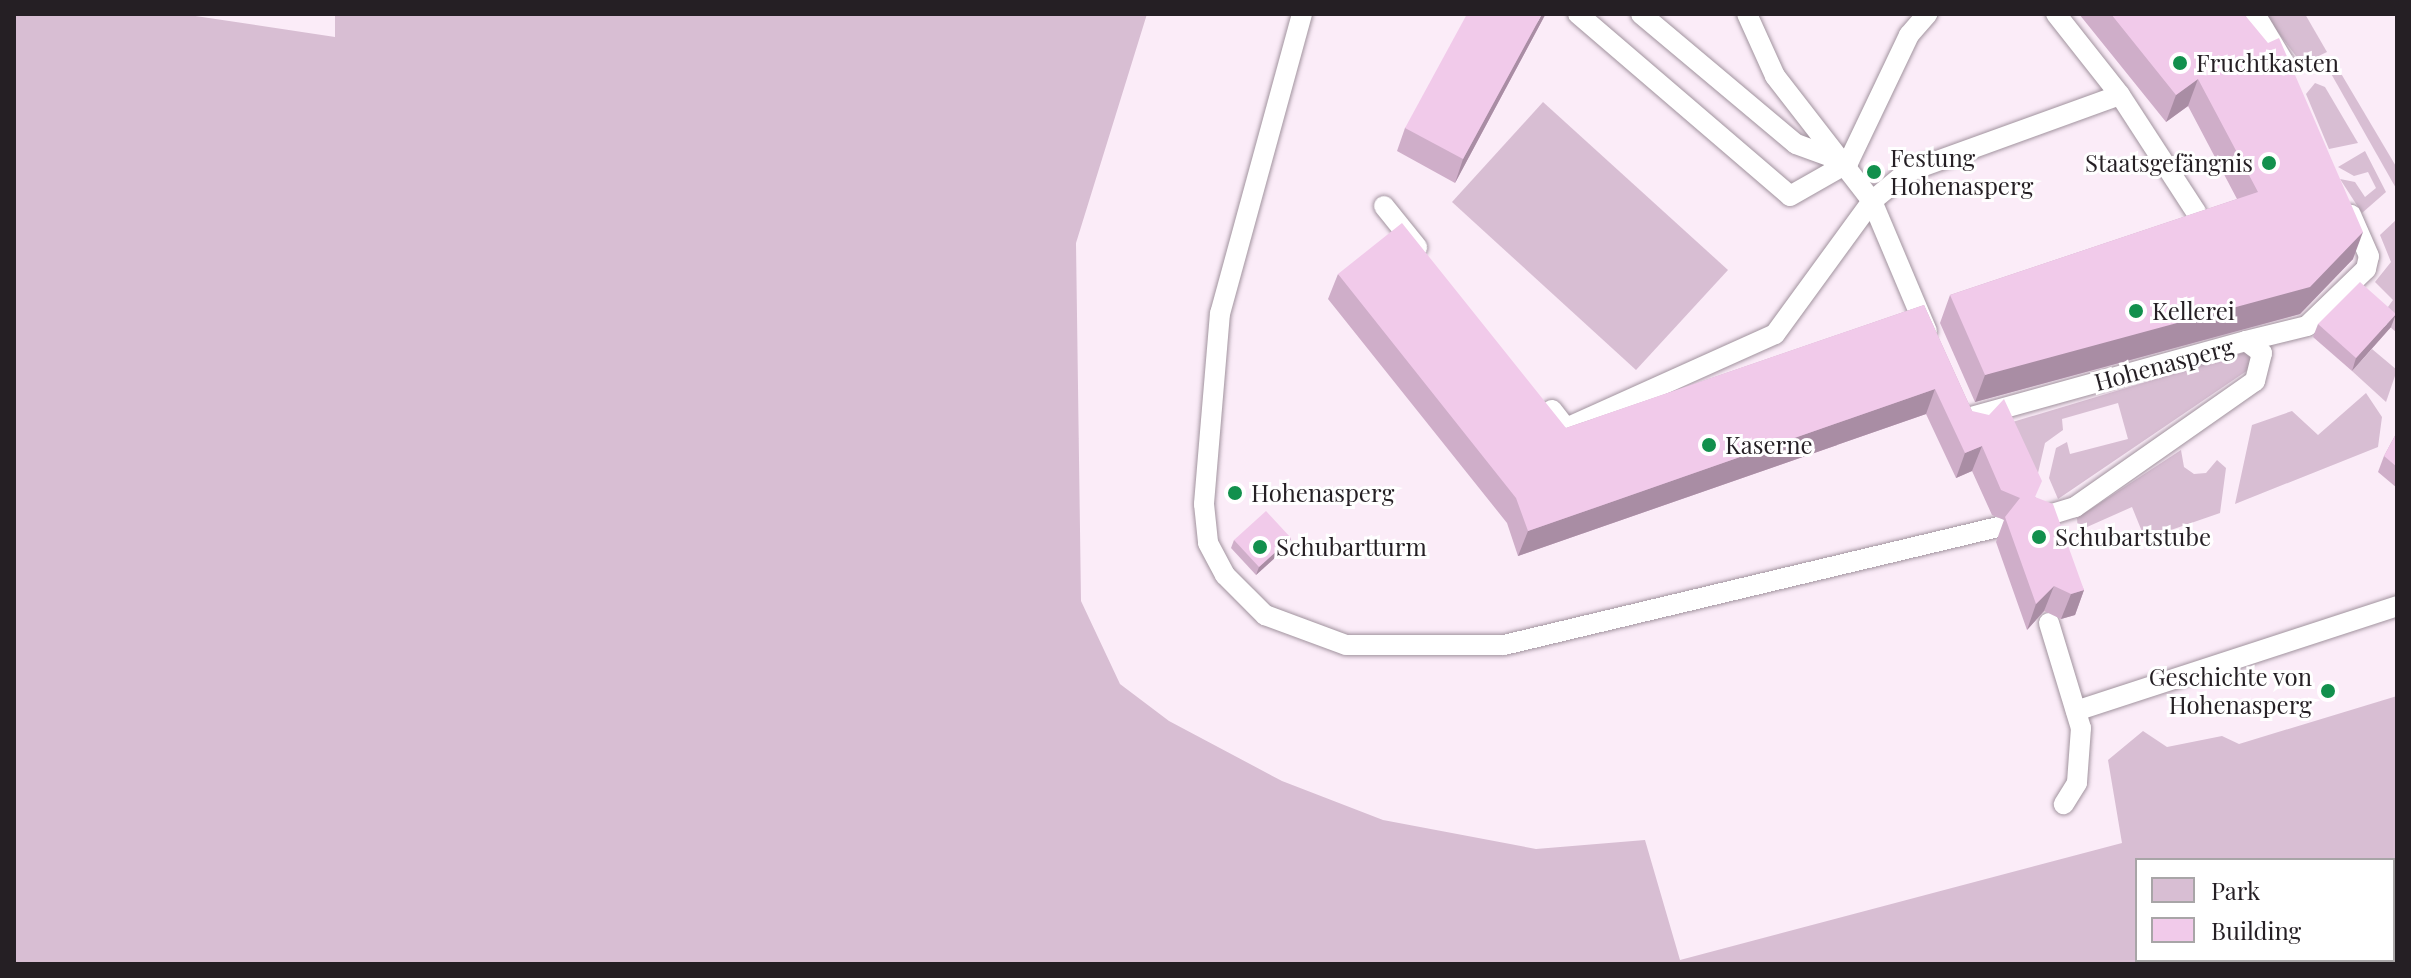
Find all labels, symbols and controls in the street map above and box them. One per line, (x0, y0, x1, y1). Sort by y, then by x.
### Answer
place label: Fruchtkasten (2196, 49, 2339, 77)
marker: Fruchtkasten (2171, 54, 2189, 72)
place label: Festung Hohenasperg (1890, 144, 2033, 200)
place label: Staatsgefängnis (2085, 149, 2253, 177)
marker: Staatsgefängnis (2260, 154, 2278, 172)
marker: Festung Hohenasperg (1865, 163, 1883, 181)
place label: Kellerei (2152, 297, 2235, 325)
marker: Kellerei (2127, 302, 2145, 320)
street label: Hohenasperg (2091, 332, 2237, 396)
place label: Kaserne (1725, 431, 1813, 459)
marker: Kaserne (1700, 436, 1718, 454)
place label: Hohenasperg (1251, 479, 1394, 507)
marker: Hohenasperg (1226, 484, 1244, 502)
place label: Schubartstube (2055, 523, 2211, 551)
marker: Schubartstube (2030, 528, 2048, 546)
place label: Schubartturm (1276, 533, 1427, 561)
marker: Schubartturm (1251, 538, 1269, 556)
place label: Geschichte von Hohenasperg (2148, 663, 2312, 719)
marker: Geschichte von Hohenasperg (2319, 682, 2337, 700)
legend (2135, 858, 2395, 962)
text: Park (2211, 874, 2260, 906)
text: Building (2211, 914, 2301, 946)

